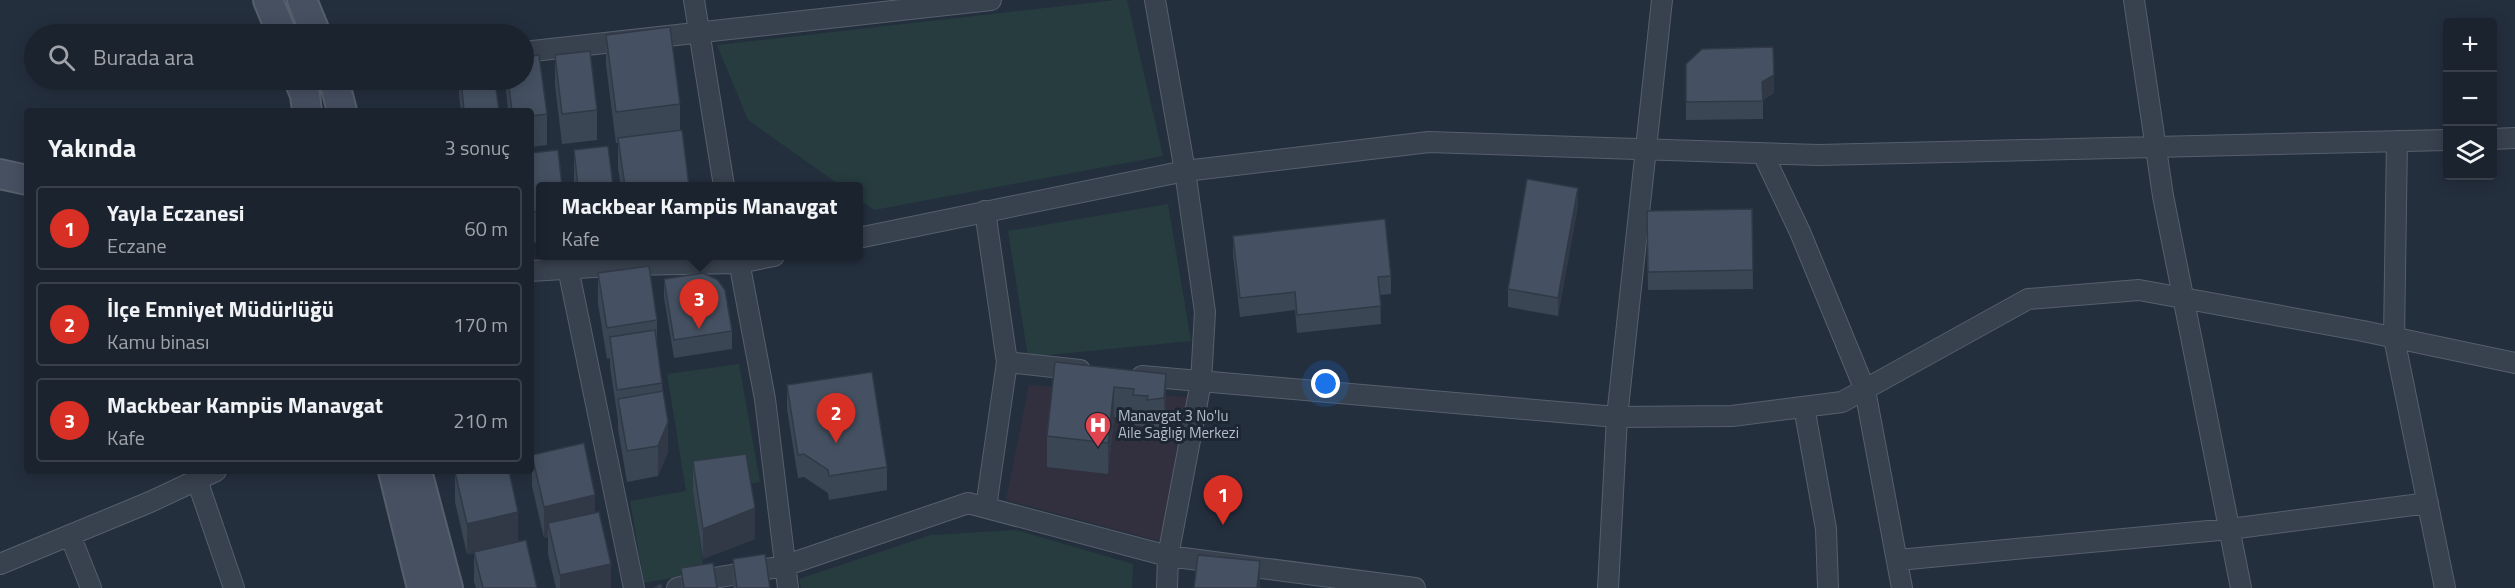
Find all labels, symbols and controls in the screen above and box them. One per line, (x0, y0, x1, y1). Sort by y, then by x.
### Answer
map controls (2443, 18, 2497, 180)
button: + (2443, 18, 2497, 72)
search box (24, 24, 534, 90)
text: Burada ara (93, 40, 194, 74)
icon: search (45, 41, 78, 74)
button: − (2443, 72, 2497, 126)
button: layers (2443, 126, 2497, 180)
text: Yakında (48, 128, 136, 167)
text: 3 sonuç (444, 132, 510, 163)
popup (536, 182, 863, 260)
text: Mackbear Kampüs Manavgat (562, 189, 837, 223)
text: Yayla Eczanesi (107, 196, 245, 230)
text: 1 (64, 213, 75, 244)
text: 60 m (464, 213, 508, 244)
text: Kafe (562, 223, 600, 254)
text: Eczane (107, 230, 167, 261)
pin: 3 (680, 280, 718, 329)
text: İlçe Emniyet Müdürlüğü (107, 292, 334, 326)
text: 2 (64, 309, 75, 340)
text: 170 m (453, 309, 508, 340)
text: Kamu binası (107, 326, 209, 357)
your location (1311, 369, 1340, 398)
text: Mackbear Kampüs Manavgat (107, 388, 383, 422)
pin: 2 (816, 394, 856, 443)
place label: Manavgat 3 No'lu Aile Sağlığı Merkezi (1118, 404, 1239, 444)
text: 3 (64, 405, 75, 436)
text: 210 m (453, 405, 508, 436)
hospital icon: Manavgat 3 No'lu Aile Sağlığı Merkezi (1083, 410, 1113, 448)
text: Kafe (107, 422, 145, 453)
pin: 1 (1204, 476, 1242, 525)

